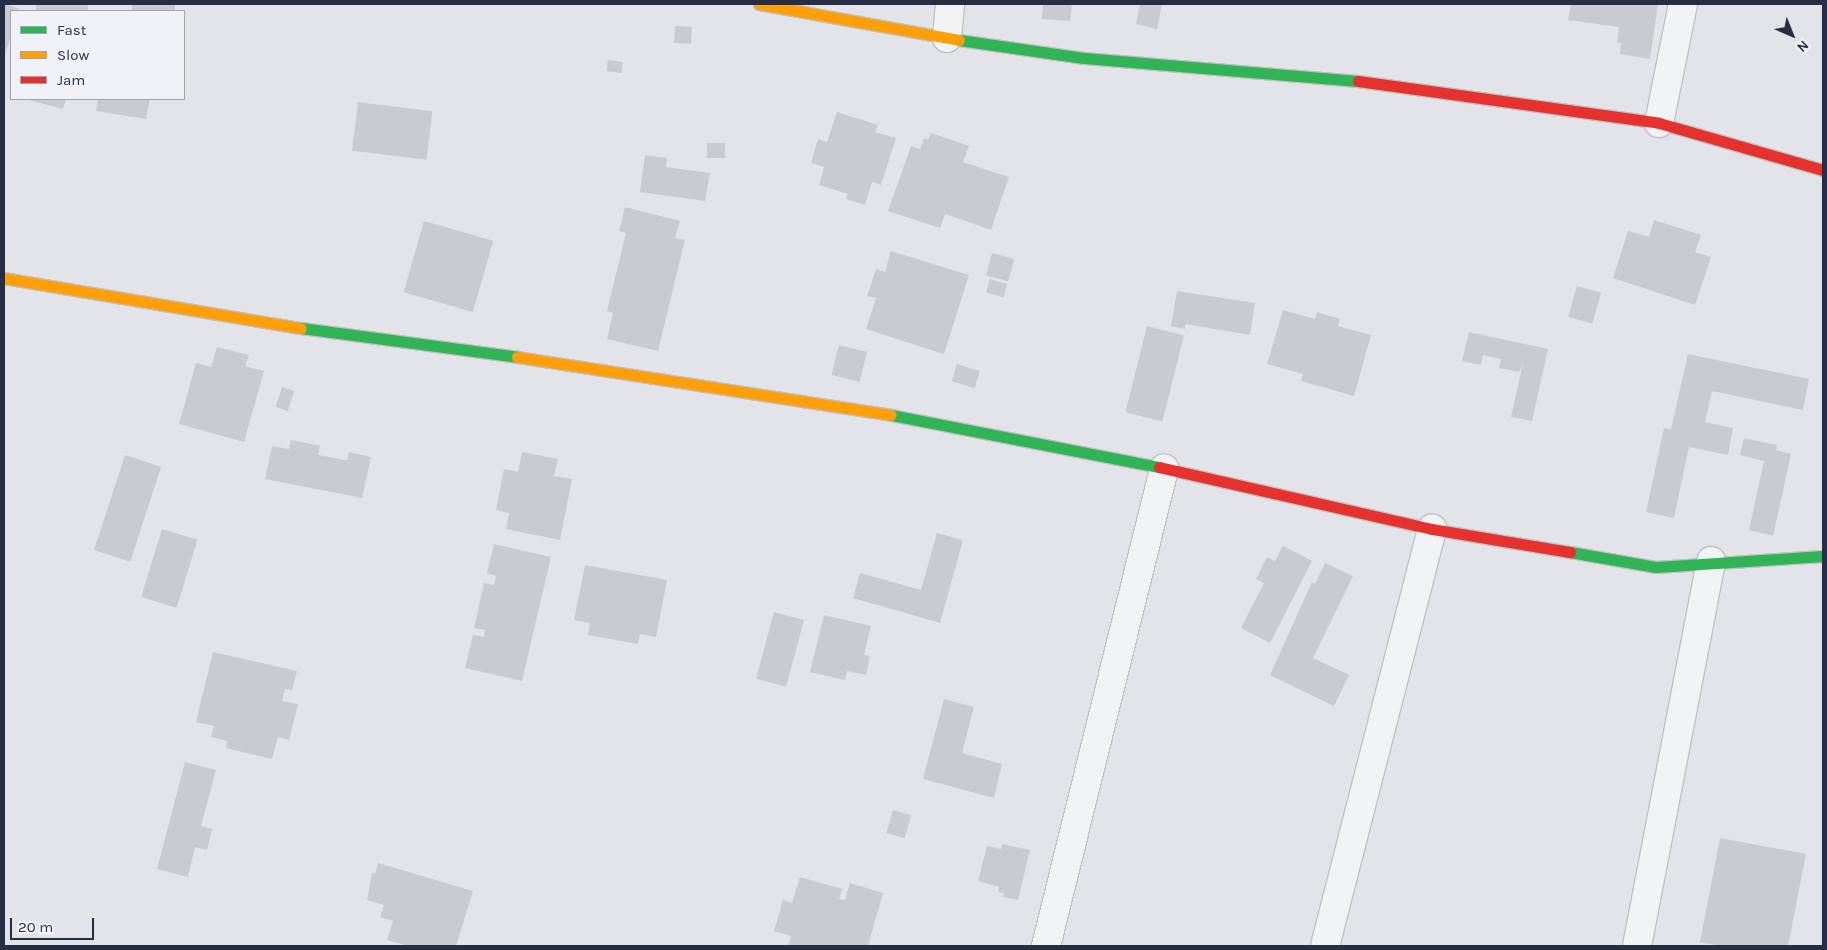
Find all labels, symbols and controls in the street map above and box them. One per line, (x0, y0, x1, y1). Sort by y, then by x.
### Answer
legend (10, 10, 185, 100)
north arrow (1767, 10, 1817, 60)
text: Fast (57, 21, 86, 39)
text: N (1793, 37, 1812, 56)
text: Slow (57, 46, 89, 64)
text: Jam (57, 71, 85, 89)
scale bar (12, 908, 96, 940)
text: 20 m (18, 918, 53, 936)

